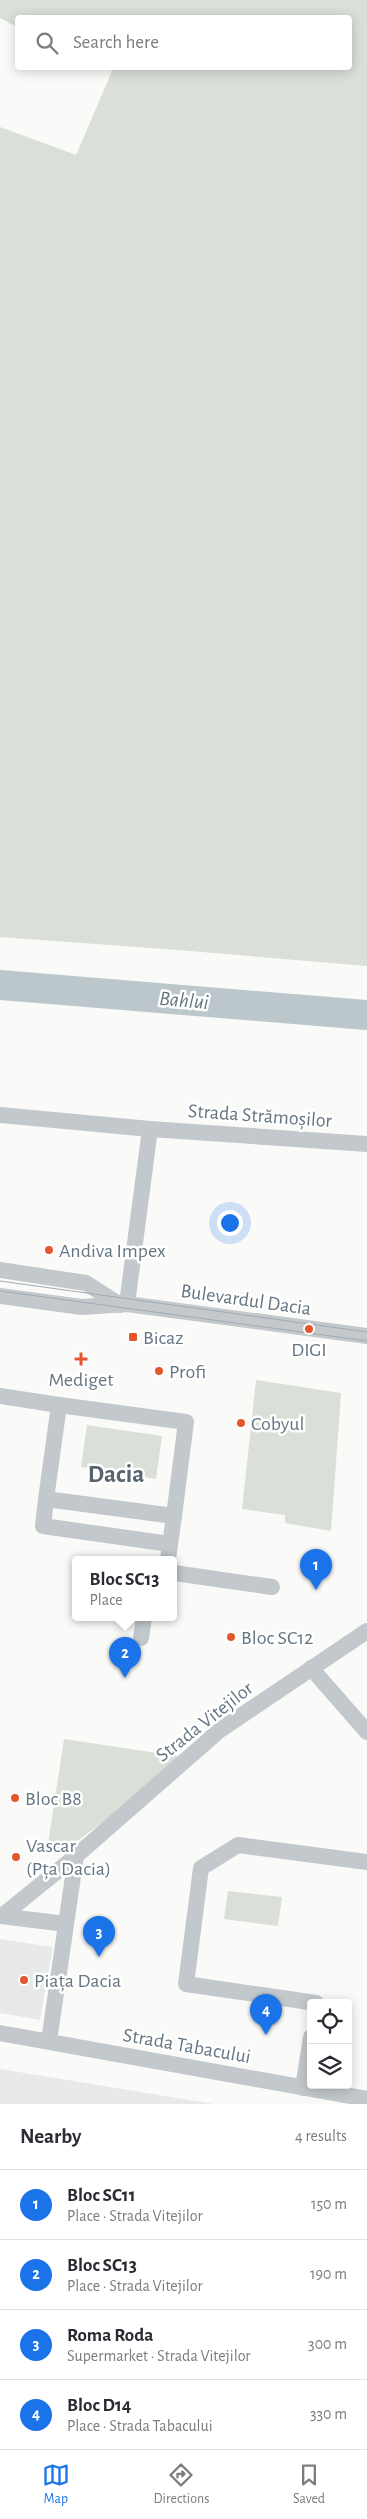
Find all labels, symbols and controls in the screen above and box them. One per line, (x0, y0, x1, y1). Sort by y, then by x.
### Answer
search box (15, 15, 352, 70)
icon: search (33, 29, 61, 57)
text: Search here (73, 33, 159, 52)
water label: Bahlui (158, 988, 210, 1013)
street label: Strada Strămoșilor (187, 1101, 333, 1132)
your location (217, 1210, 243, 1236)
place label: Andiva Impex (59, 1241, 166, 1261)
marker: Andiva Impex (43, 1244, 55, 1256)
street label: Bulevardul Dacia (179, 1281, 312, 1319)
marker: DIGI (303, 1323, 315, 1335)
place label: Bicaz (143, 1328, 184, 1348)
marker: Bicaz (127, 1331, 139, 1343)
place label: DIGI (291, 1340, 327, 1360)
marker: Mediget (75, 1353, 87, 1365)
place label: Profi (169, 1362, 206, 1382)
marker: Profi (153, 1365, 165, 1377)
place label: Mediget (48, 1370, 114, 1390)
place label: Cobyul (251, 1414, 305, 1434)
marker: Cobyul (235, 1417, 247, 1429)
district label: Dacia (88, 1462, 144, 1487)
pin: 1 (300, 1549, 332, 1590)
popup (72, 1556, 177, 1621)
text: Bloc SC13 (90, 1570, 159, 1589)
text: Place (90, 1592, 123, 1608)
place label: Bloc SC12 (241, 1628, 313, 1648)
marker: Bloc SC12 (225, 1631, 237, 1643)
pin: 2 (109, 1637, 141, 1678)
street label: Strada Vitejilor (152, 1678, 257, 1766)
place label: Bloc B8 (25, 1789, 82, 1809)
marker: Bloc B8 (9, 1792, 21, 1804)
place label: Vascar (Pța Dacia) (26, 1836, 111, 1880)
marker: Vascar (Pța Dacia) (10, 1851, 22, 1863)
pin: 3 (83, 1916, 115, 1957)
place label: Piața Dacia (34, 1971, 121, 1992)
marker: Piața Dacia (18, 1974, 30, 1986)
pin: 4 (250, 1994, 282, 2035)
map controls (307, 1999, 352, 2089)
button: locate (307, 1999, 352, 2044)
street label: Strada Tabacului (121, 2025, 252, 2067)
button: layers (307, 2044, 352, 2089)
text: Nearby (20, 2126, 81, 2147)
text: 4 results (295, 2128, 347, 2144)
text: Bloc SC11 (67, 2186, 136, 2205)
text: 1 (33, 2196, 39, 2212)
text: 150 m (311, 2196, 347, 2212)
text: Place · Strada Vitejilor (67, 2208, 203, 2224)
text: Bloc SC13 (67, 2256, 137, 2275)
text: 2 (32, 2266, 40, 2282)
text: 190 m (310, 2266, 347, 2282)
text: Place · Strada Vitejilor (67, 2278, 203, 2294)
text: Roma Roda (67, 2326, 153, 2345)
text: 3 (33, 2336, 39, 2352)
text: 300 m (308, 2336, 347, 2352)
text: Supermarket · Strada Vitejilor (67, 2348, 251, 2364)
text: Bloc D14 (67, 2396, 131, 2415)
text: 4 (32, 2406, 40, 2422)
text: 330 m (310, 2406, 347, 2422)
text: Place · Strada Tabacului (67, 2418, 213, 2434)
tab: Map (42, 2461, 70, 2508)
tab: Directions (154, 2461, 209, 2508)
tab: Saved (293, 2461, 325, 2508)

